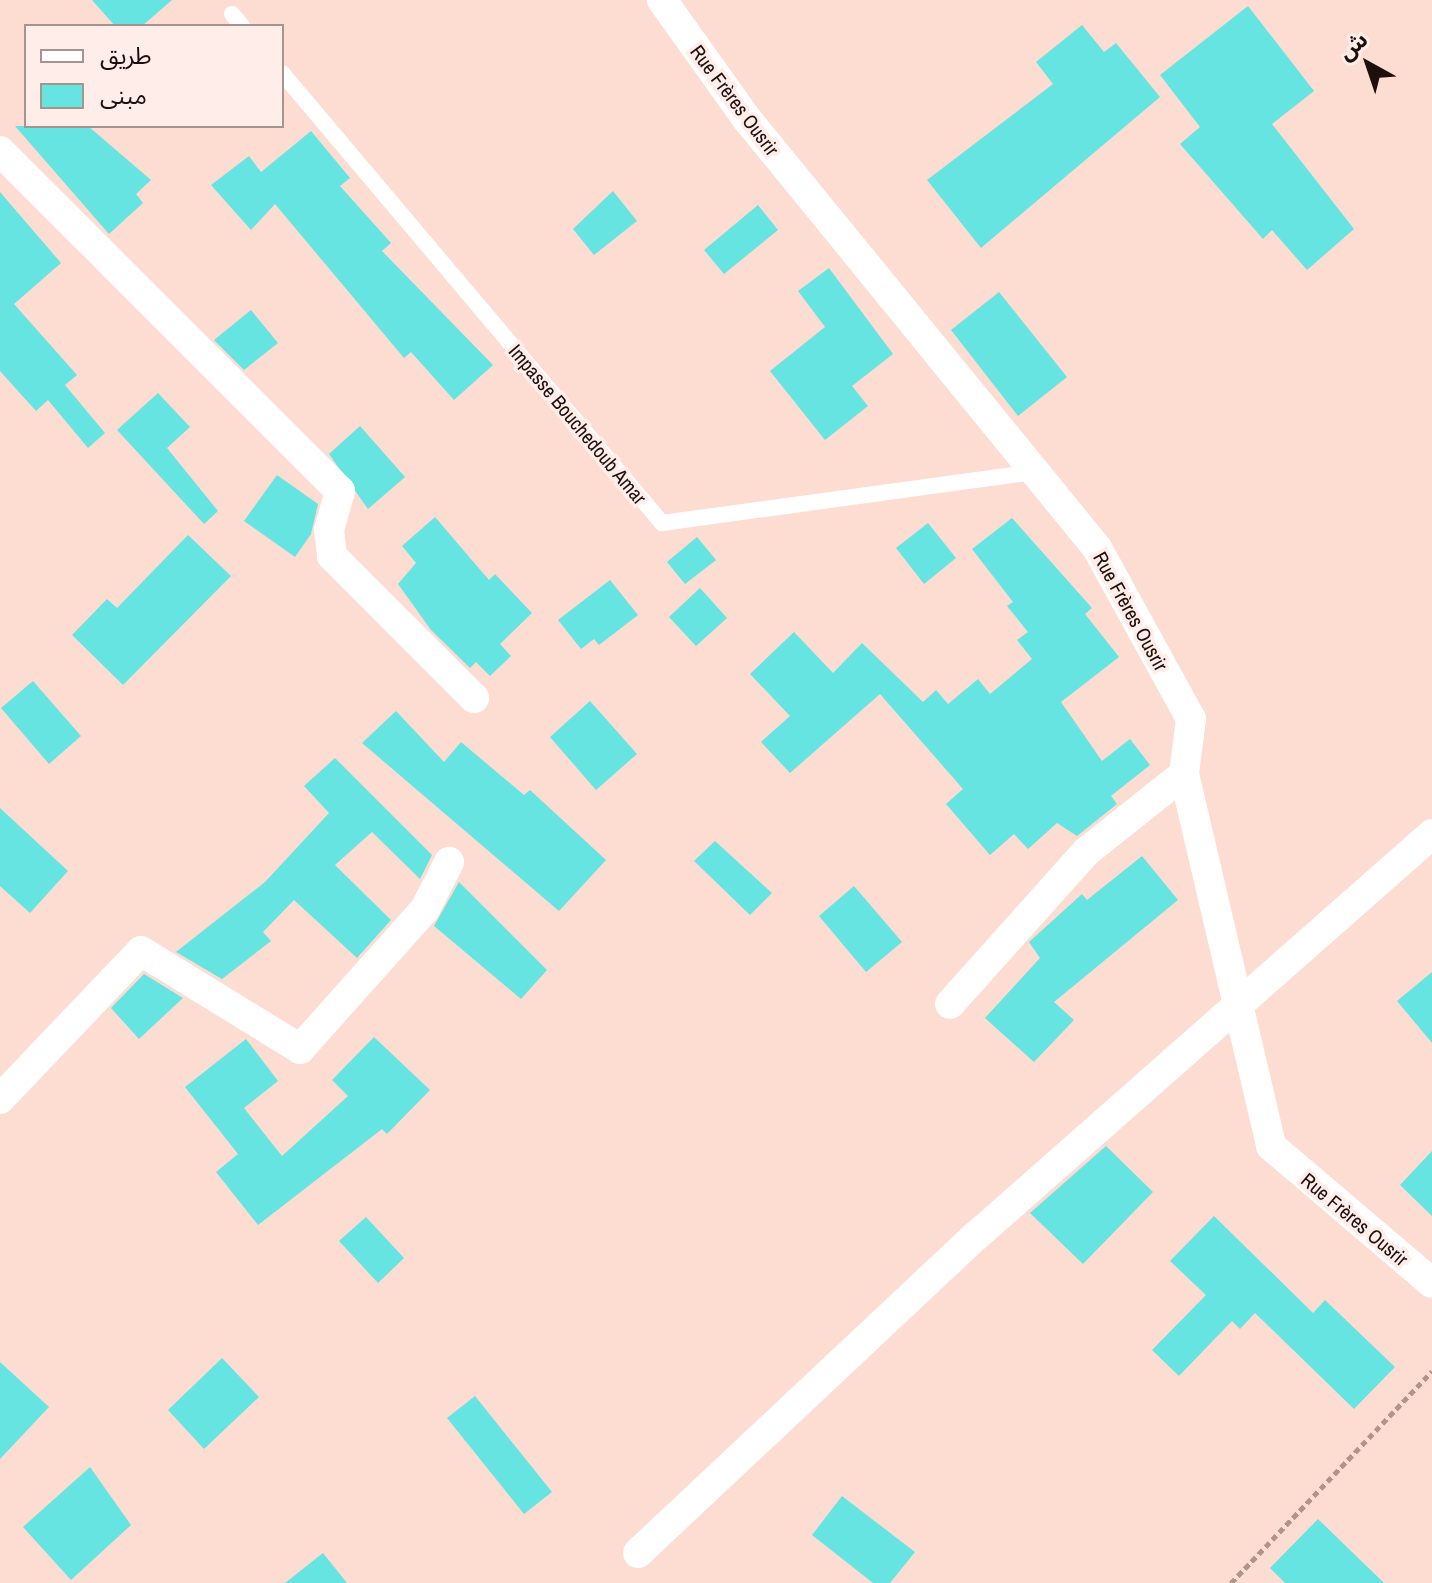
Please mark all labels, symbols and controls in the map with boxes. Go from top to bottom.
legend [24,24,284,128]
north arrow [1328,24,1408,104]
text: ش [1331,24,1374,67]
text: طريق [100,39,152,71]
street label: Rue Frères Ousrir [686,40,784,160]
text: مبنى [100,79,147,111]
street label: Impasse Bouchedoub Amar [504,339,652,509]
street label: Rue Frères Ousrir [1088,547,1174,675]
street label: Rue Frères Ousrir [1297,1167,1413,1271]

